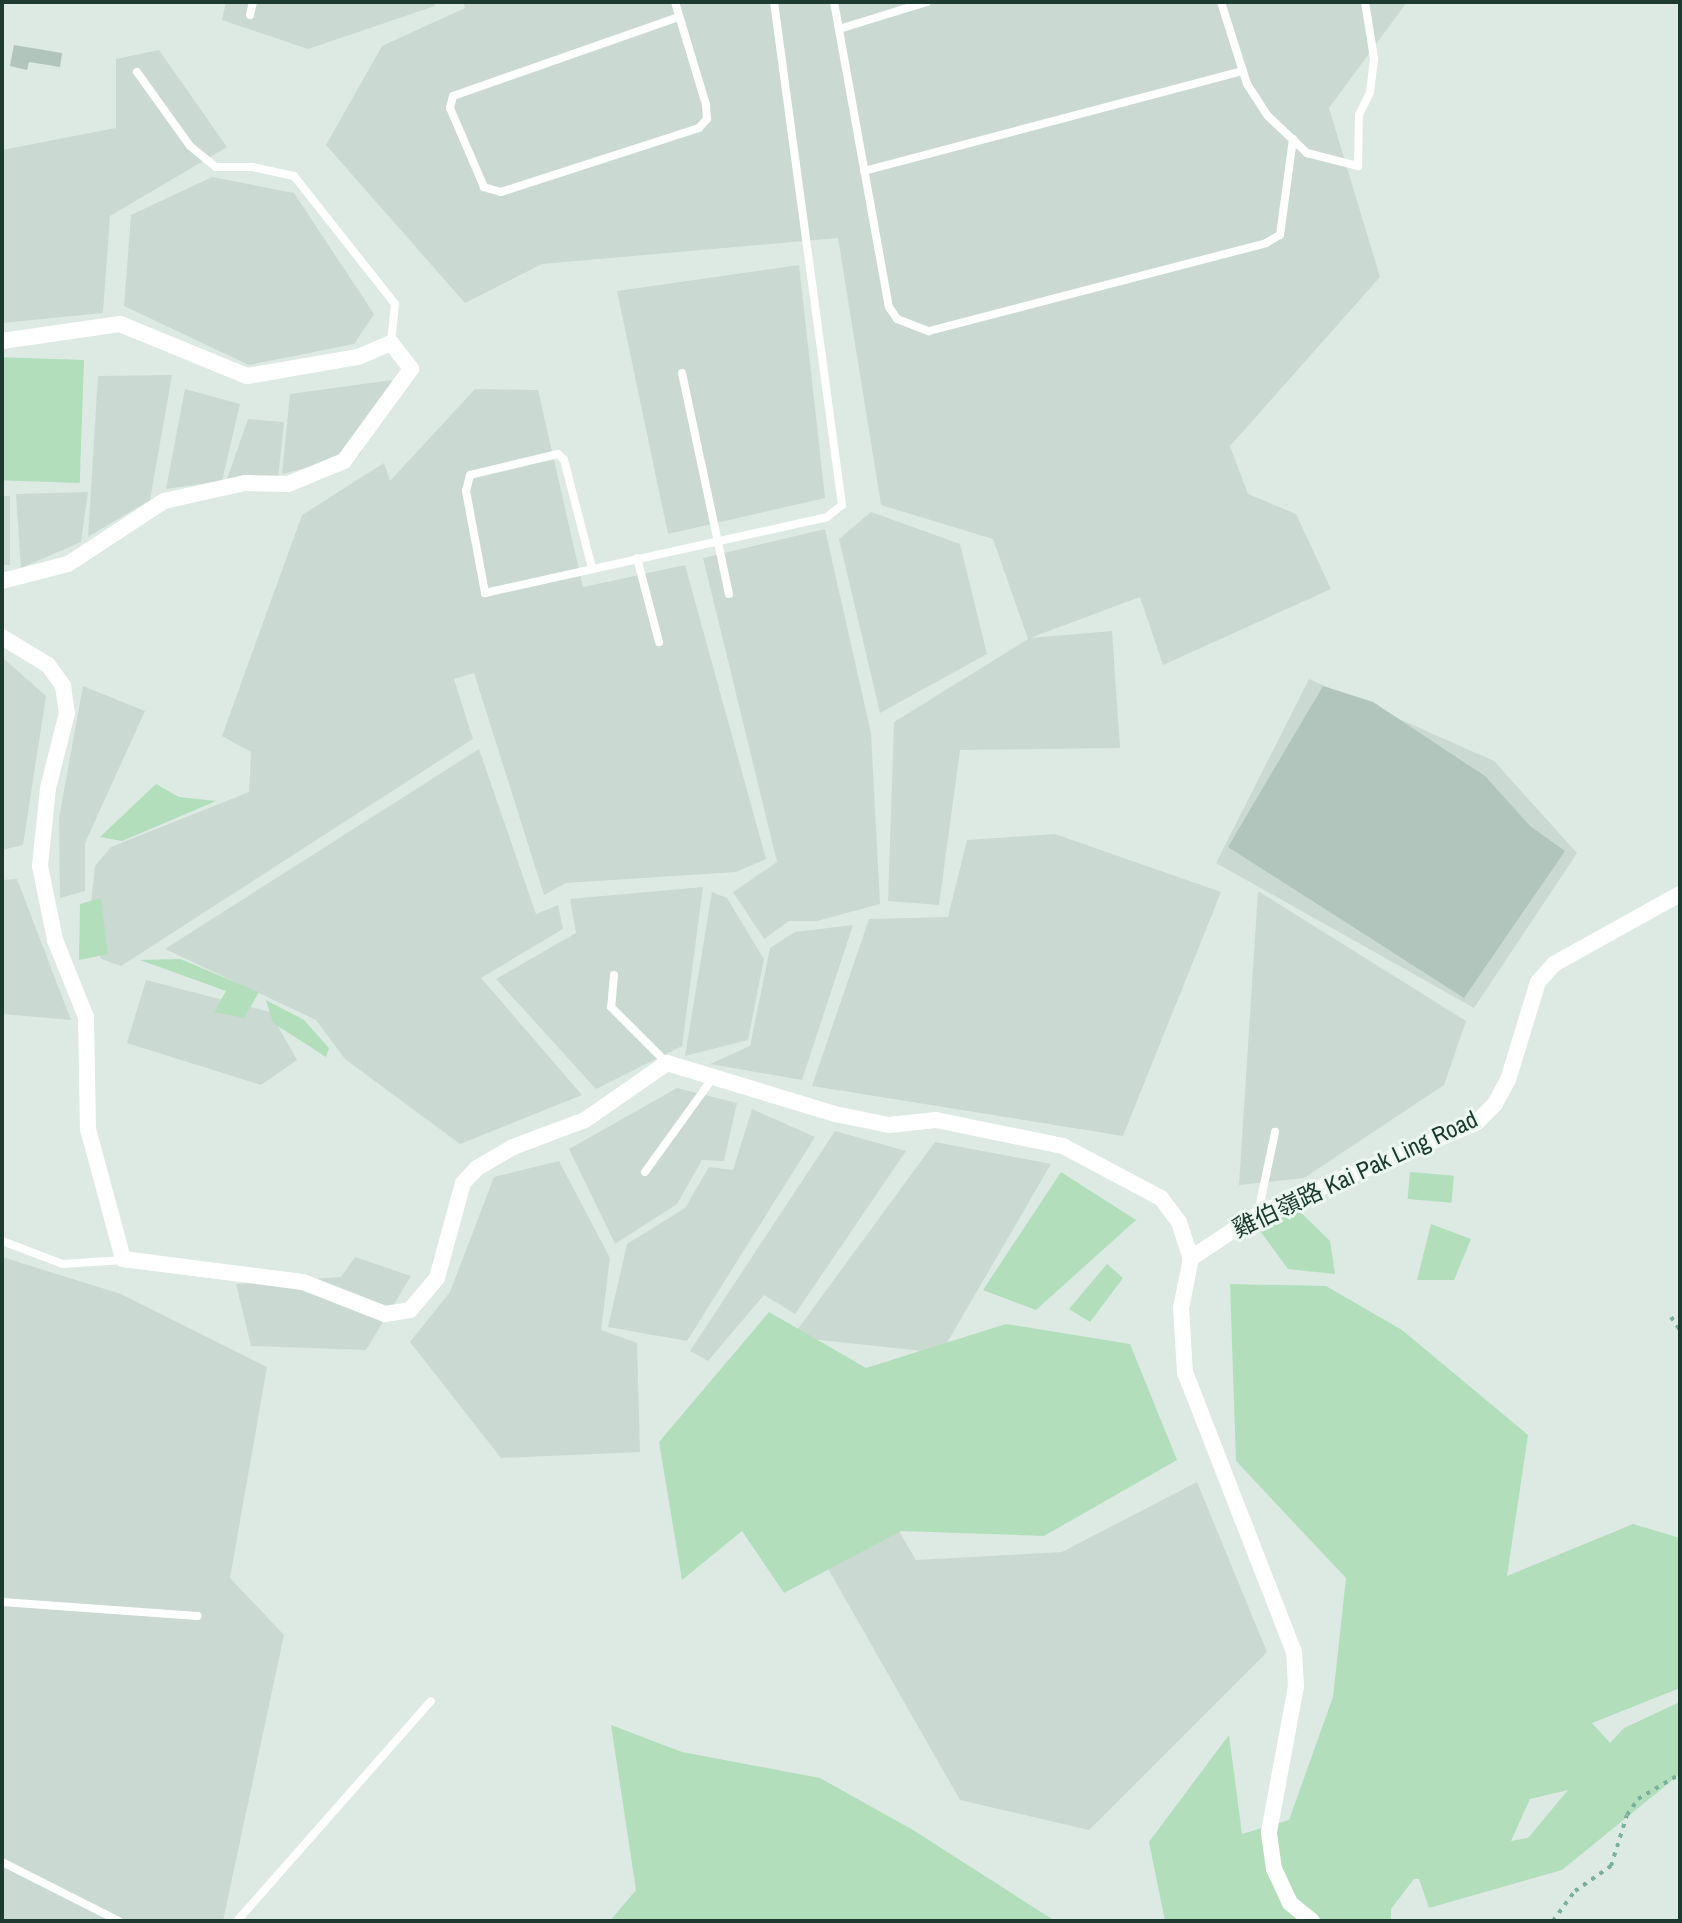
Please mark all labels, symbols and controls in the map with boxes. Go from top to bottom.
street label: 雞伯嶺路 Kai Pak Ling Road [1228,1105,1482,1243]

